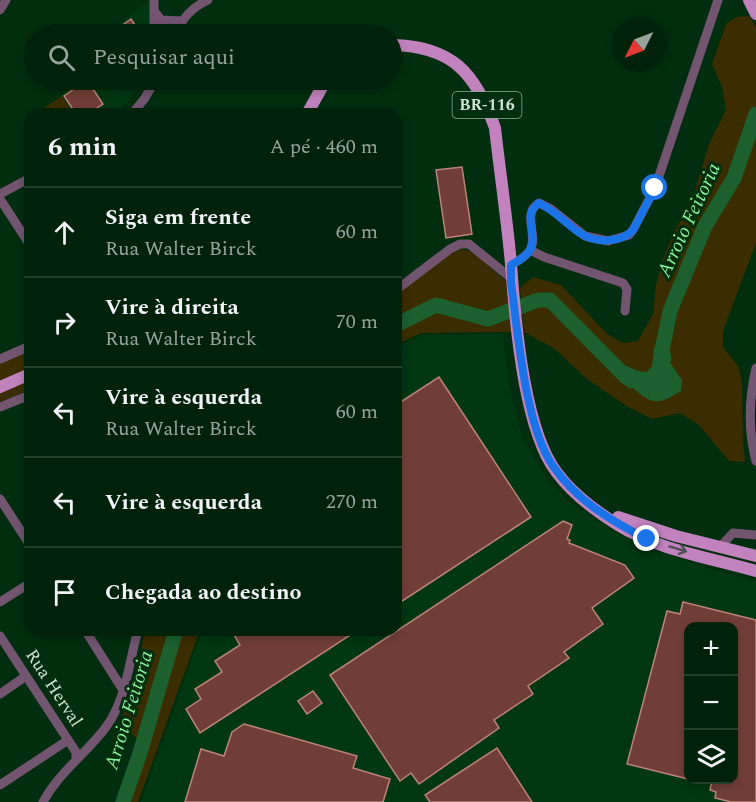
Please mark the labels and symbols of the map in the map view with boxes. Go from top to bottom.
north arrow [612,18,666,72]
road number: BR-116 [452,92,522,118]
water label: Arroio Feitoria [649,158,729,283]
route start [641,174,667,200]
route end [633,525,659,551]
one-way arrow [668,544,687,555]
street label: Rua Herval [19,644,89,732]
water label: Arroio Feitoria [96,647,161,774]

